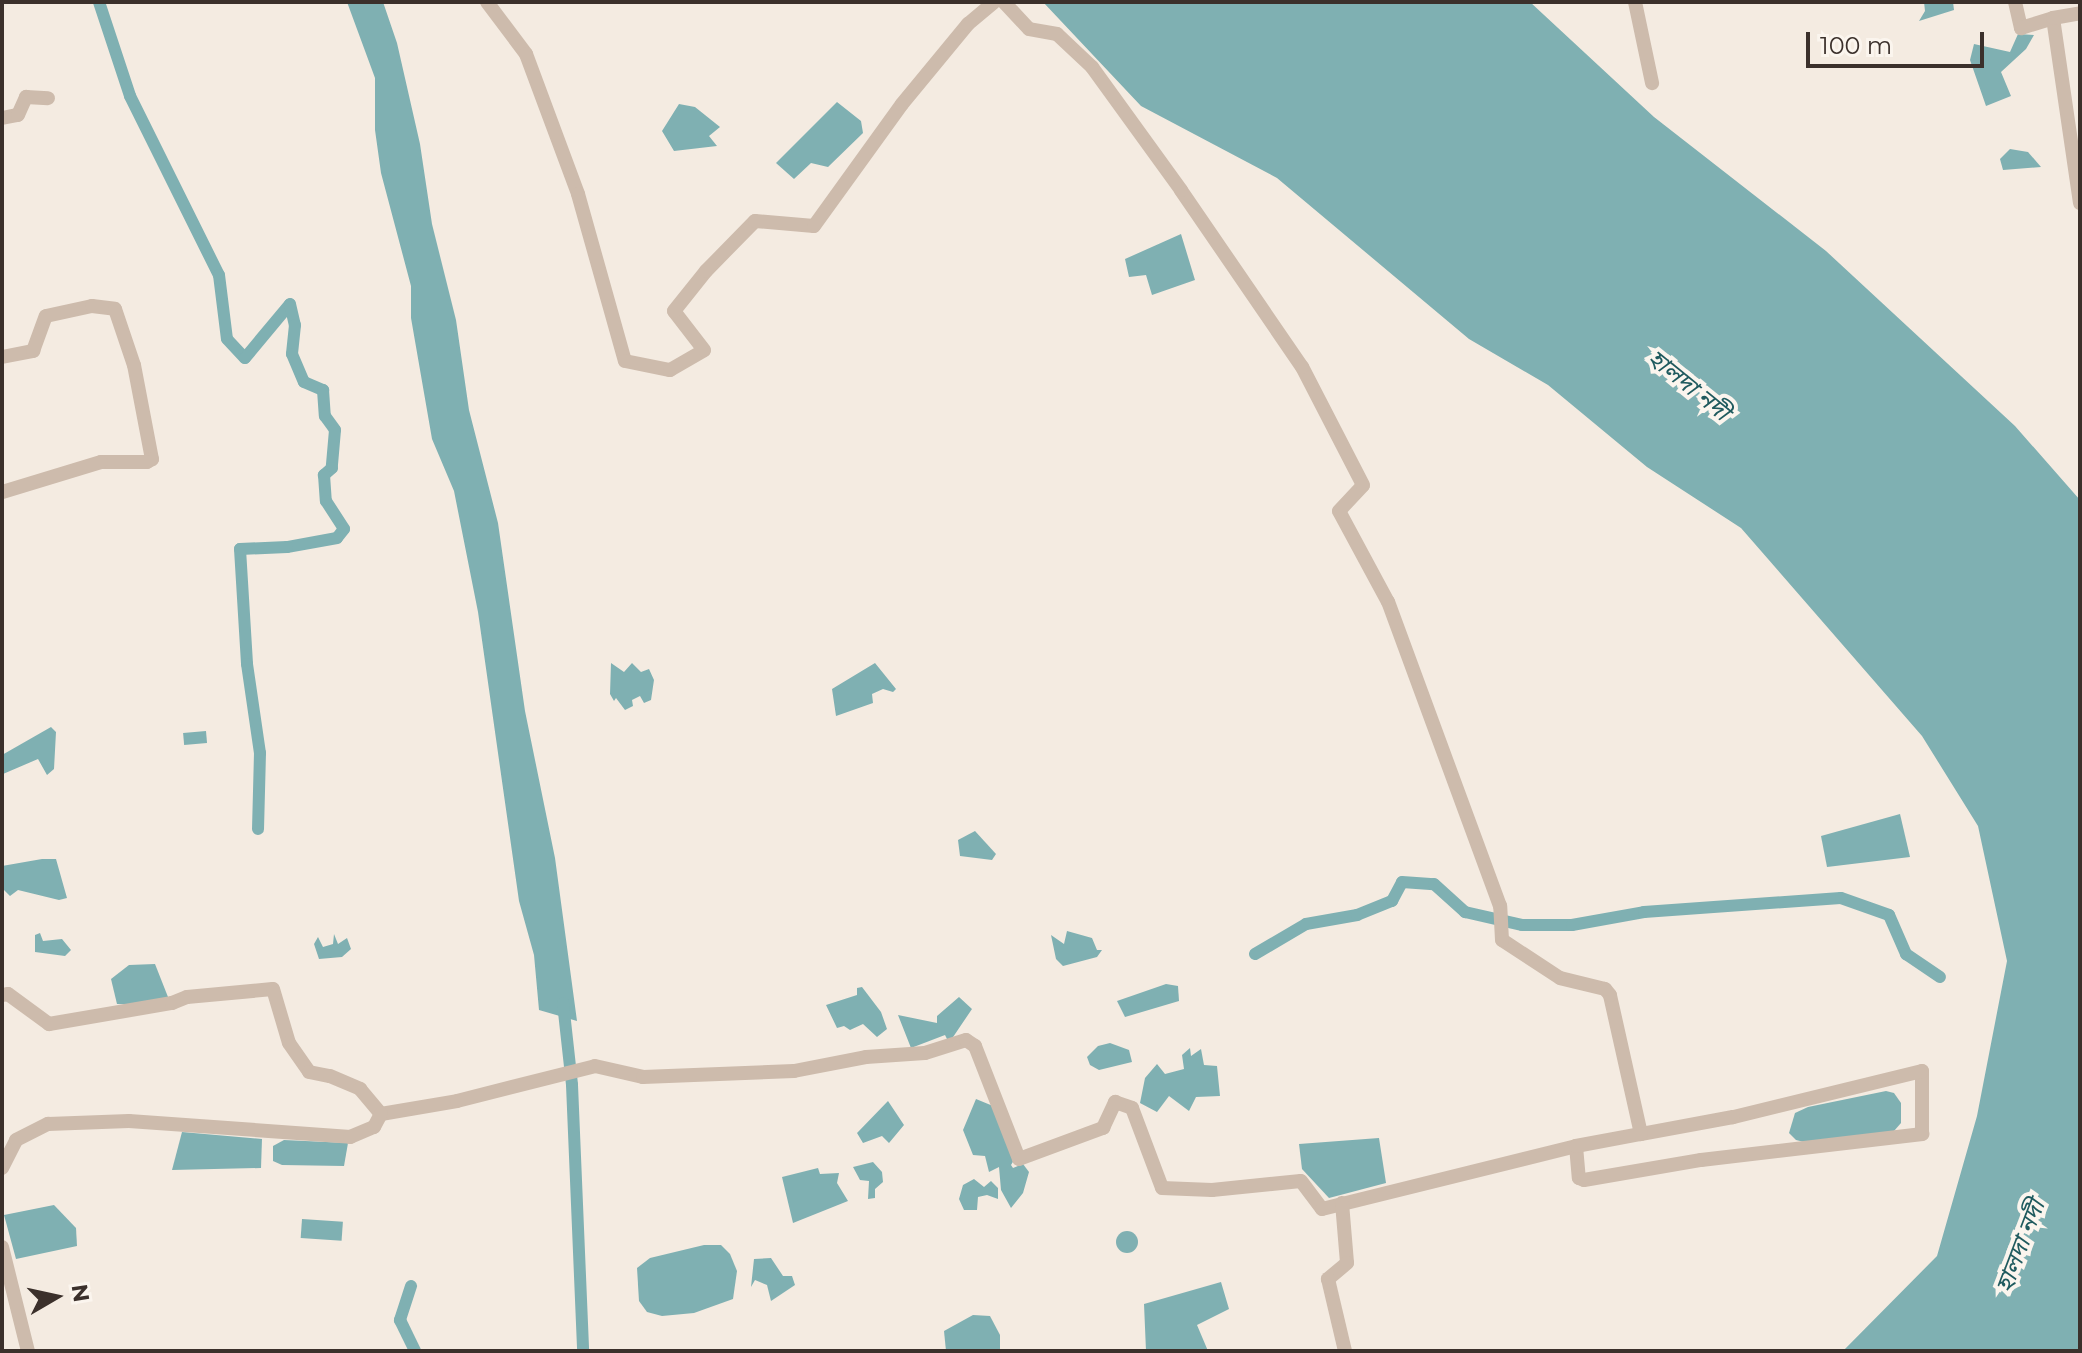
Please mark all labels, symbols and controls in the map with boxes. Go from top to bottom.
scale bar [1810,16,1988,66]
text: 100 m [1820,31,1892,60]
water label: হালদা নদী [1642,343,1736,427]
water label: হালদা নদী [1989,1196,2051,1296]
north arrow [16,1257,96,1337]
text: N [65,1282,95,1304]

